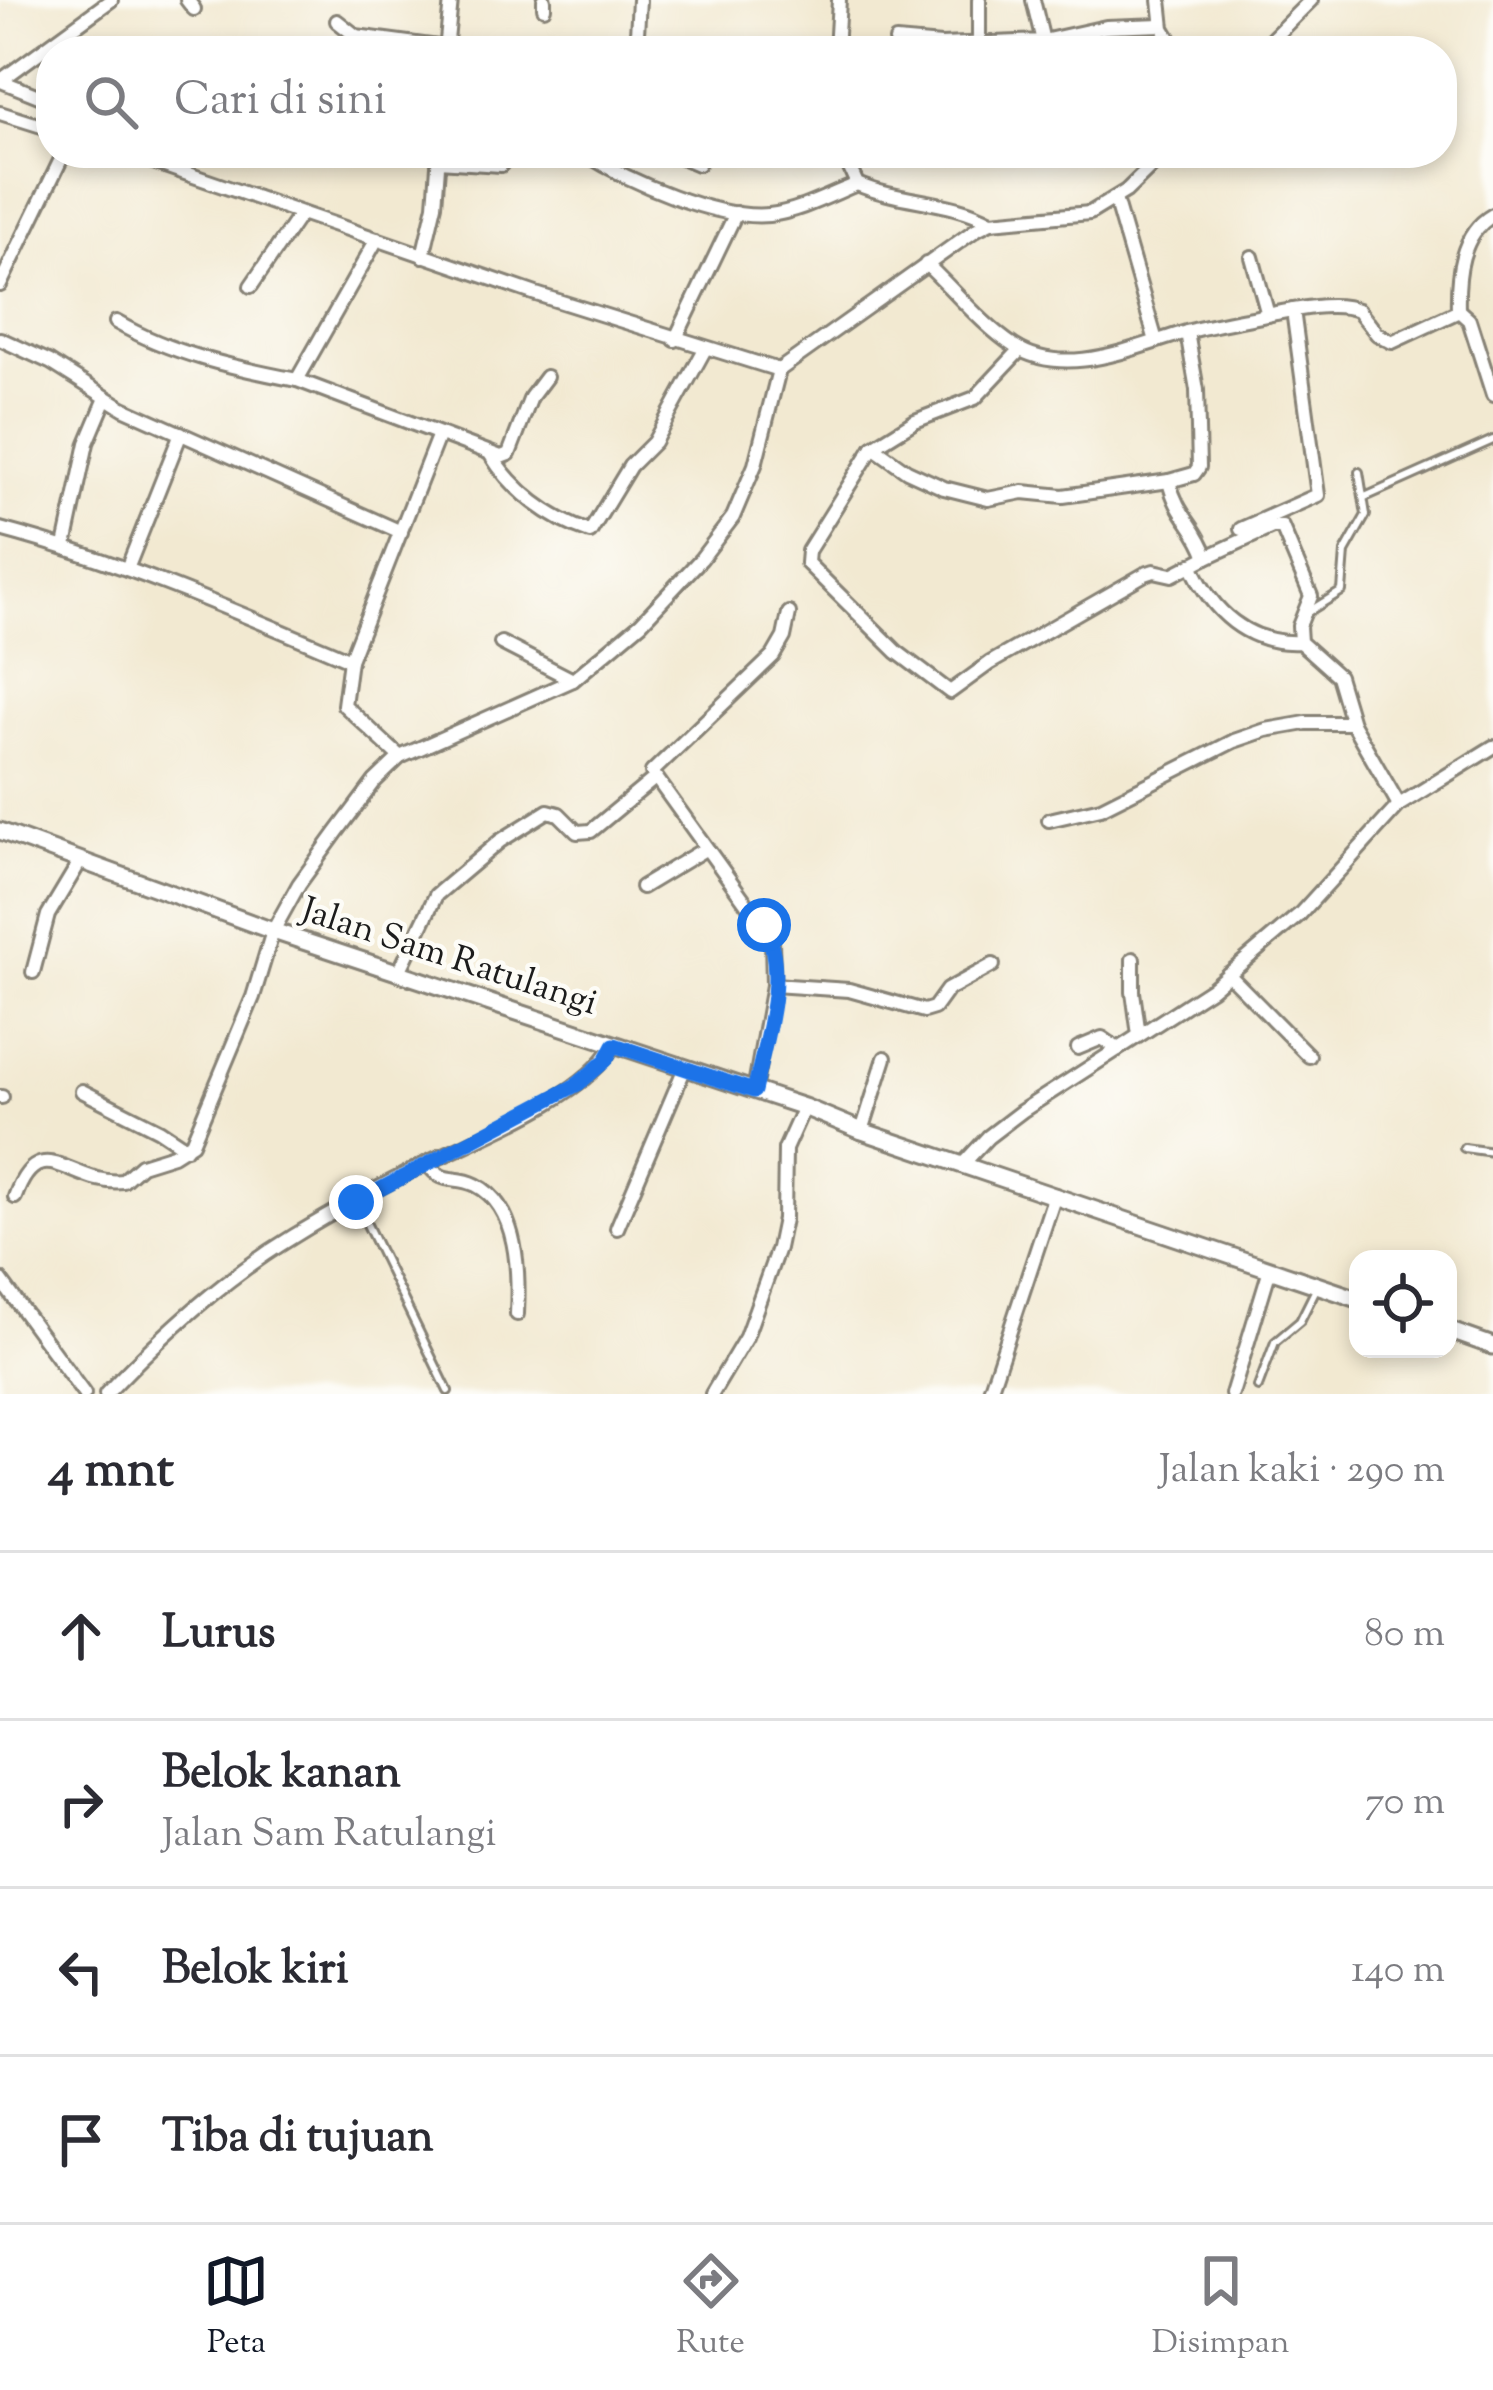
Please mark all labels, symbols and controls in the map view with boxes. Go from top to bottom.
search box [36,36,1457,168]
icon: search [78,69,144,135]
text: Cari di sini [174,70,387,135]
street label: Jalan Sam Ratulangi [292,885,604,1030]
route start [737,898,791,952]
route end [329,1175,383,1229]
map controls [1349,1250,1457,1358]
button: locate [1349,1250,1457,1358]
text: 4 mnt [48,1436,174,1509]
text: Jalan kaki · 290 m [1159,1444,1445,1500]
icon: ahead [48,1603,114,1669]
text: Lurus [162,1603,276,1668]
text: 80 m [1364,1608,1445,1664]
text: Belok kanan [162,1743,401,1808]
icon: right [48,1771,114,1837]
text: 70 m [1365,1776,1445,1832]
text: Jalan Sam Ratulangi [162,1808,496,1864]
icon: left [48,1939,114,2005]
text: Belok kiri [162,1939,348,2004]
text: 140 m [1351,1944,1445,2000]
icon: arrive [48,2107,114,2173]
text: Tiba di tujuan [162,2107,434,2172]
tab: Peta [203,2248,269,2368]
tab: Rute [676,2248,745,2368]
tab: Disimpan [1152,2248,1290,2368]

